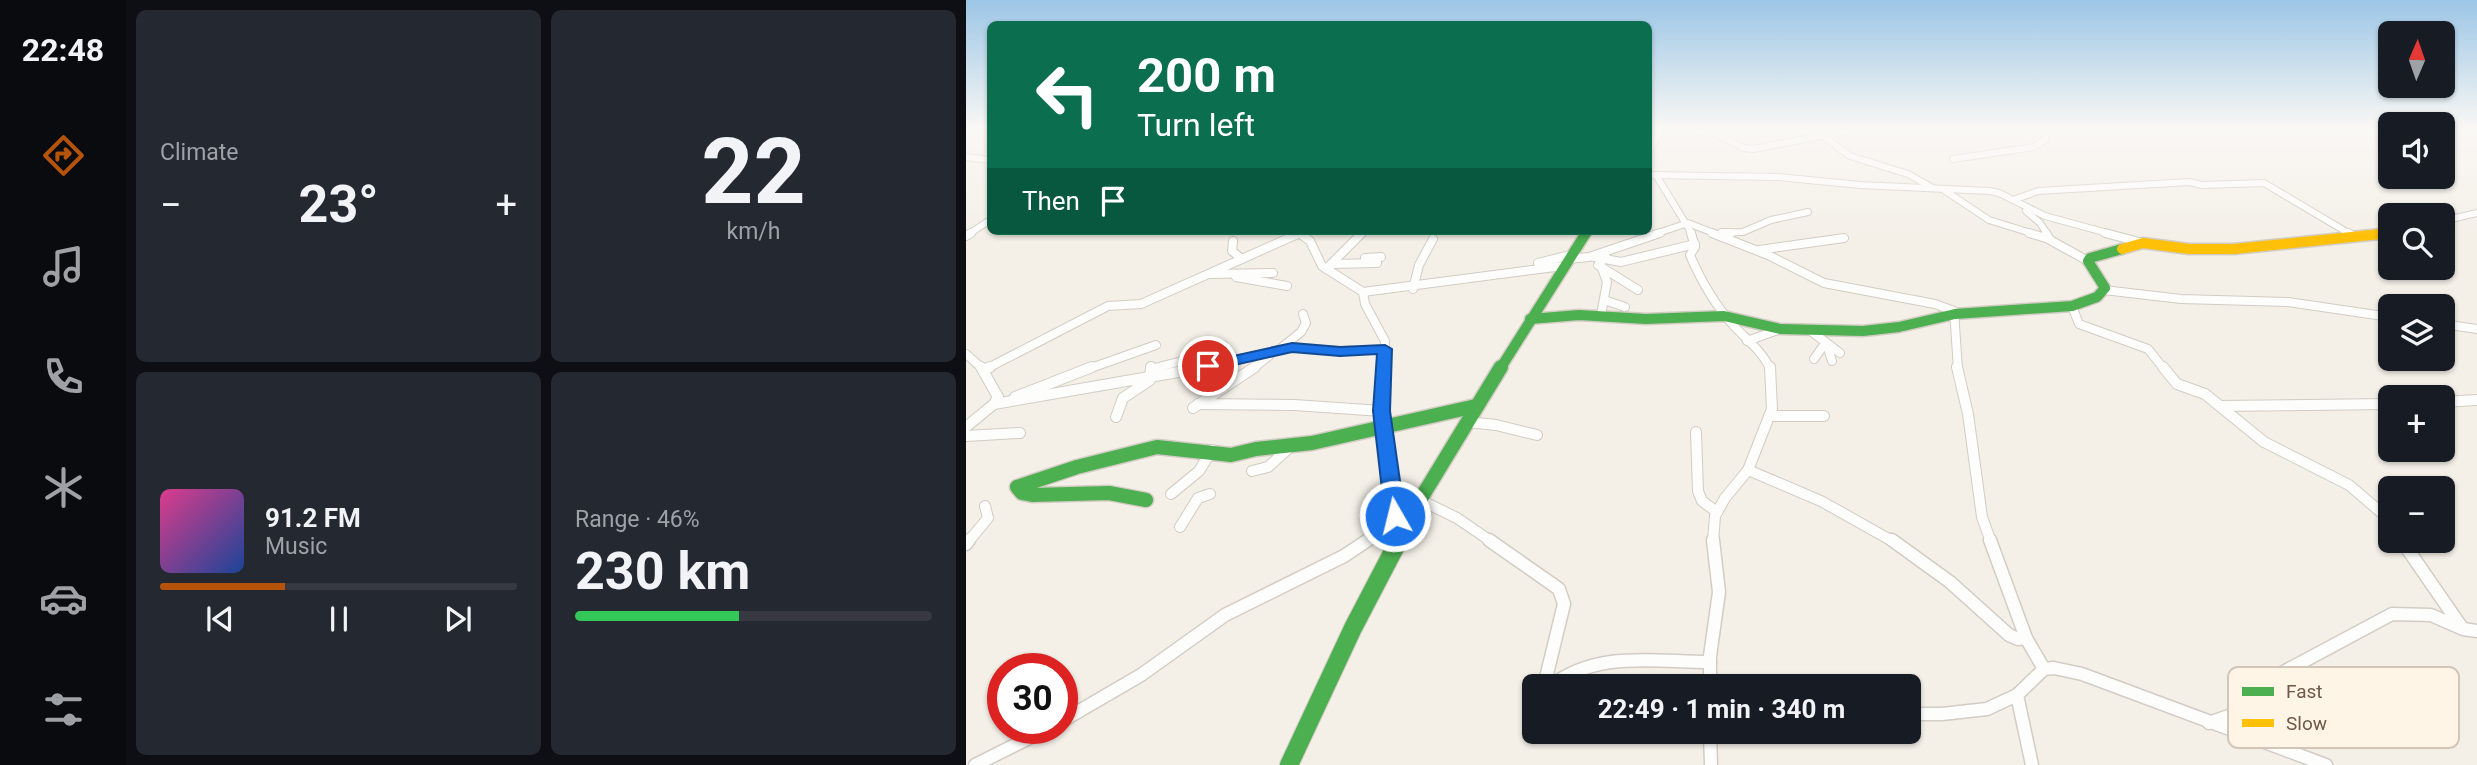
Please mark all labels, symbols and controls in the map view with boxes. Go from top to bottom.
north arrow [2378,21,2455,98]
map controls [2378,21,2455,553]
text: 22:48 [22,31,104,69]
text: 200 m [1137,47,1276,104]
icon: left [1022,49,1113,140]
text: Turn left [1137,106,1255,144]
button: sound [2378,112,2455,189]
text: 22 [701,119,806,225]
icon: directions [39,131,88,180]
text: Climate [160,139,239,166]
text: 23° [299,174,379,235]
icon: arrive [1094,182,1132,220]
text: − [160,183,182,227]
text: + [495,183,517,227]
text: Then [1022,186,1080,216]
button: search [2378,203,2455,280]
text: km/h [727,218,781,245]
icon: music [39,242,88,291]
button: layers [2378,294,2455,371]
pin [1178,336,1238,396]
icon: arrive [1189,347,1227,385]
icon: phone [39,352,88,401]
button: + [2378,385,2455,462]
icon: climate [39,463,88,512]
button: − [2378,476,2455,553]
position arrow [1358,479,1432,553]
text: 91.2 FM [265,503,361,533]
text: Range · 46% [575,506,700,533]
text: Music [265,533,327,560]
text: 230 km [575,541,750,602]
icon: car [39,574,88,623]
icon: previous [201,600,239,638]
icon: pause [320,600,358,638]
icon: next [439,600,477,638]
speed limit sign: 30 [987,653,1078,744]
legend [2228,667,2459,748]
text: Fast [2286,680,2323,703]
icon: filters [39,685,88,734]
text: 22:49 · 1 min · 340 m [1598,694,1845,724]
text: Slow [2286,712,2327,735]

